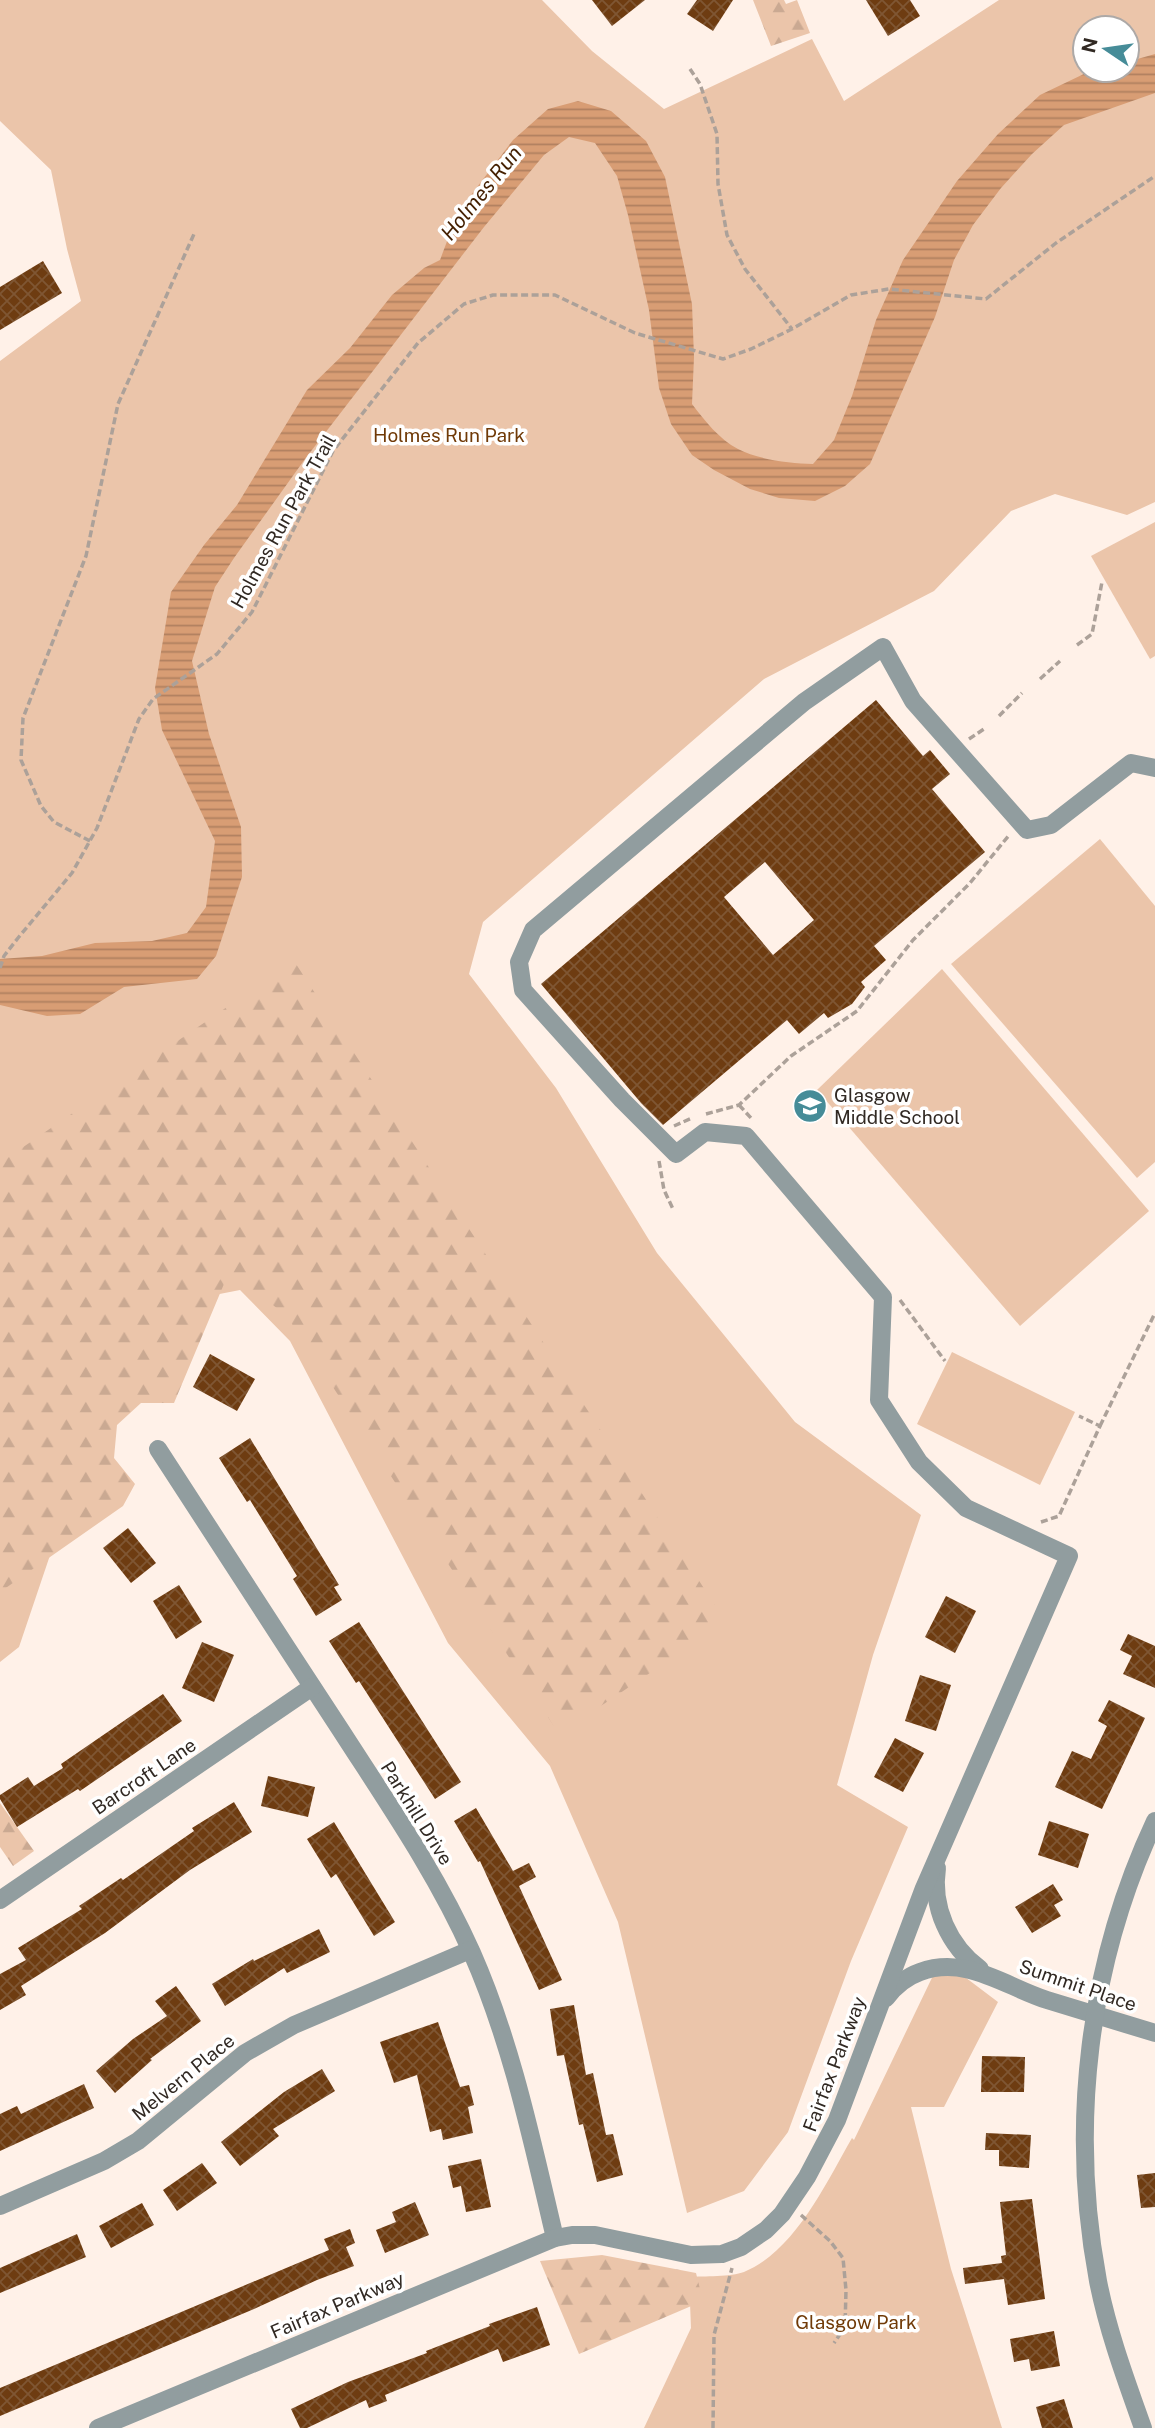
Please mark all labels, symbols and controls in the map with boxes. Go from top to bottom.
north arrow [1071,14,1141,84]
text: N [1077,35,1102,55]
water label: Holmes Run [435,141,527,245]
park label: Holmes Run Park [373,424,525,446]
street label: Holmes Run Park Trail [226,430,340,612]
place label: Glasgow Middle School [834,1084,960,1128]
school or university icon: Glasgow Middle School [791,1087,829,1125]
street label: Barcroft Lane [88,1733,200,1819]
street label: Parkhill Drive [377,1757,457,1869]
street label: Summit Place [1016,1955,1140,2015]
street label: Fairfax Parkway [798,1993,870,2135]
street label: Melvern Place [127,2029,239,2125]
street label: Fairfax Parkway [267,2267,407,2343]
park label: Glasgow Park [795,2311,917,2333]

